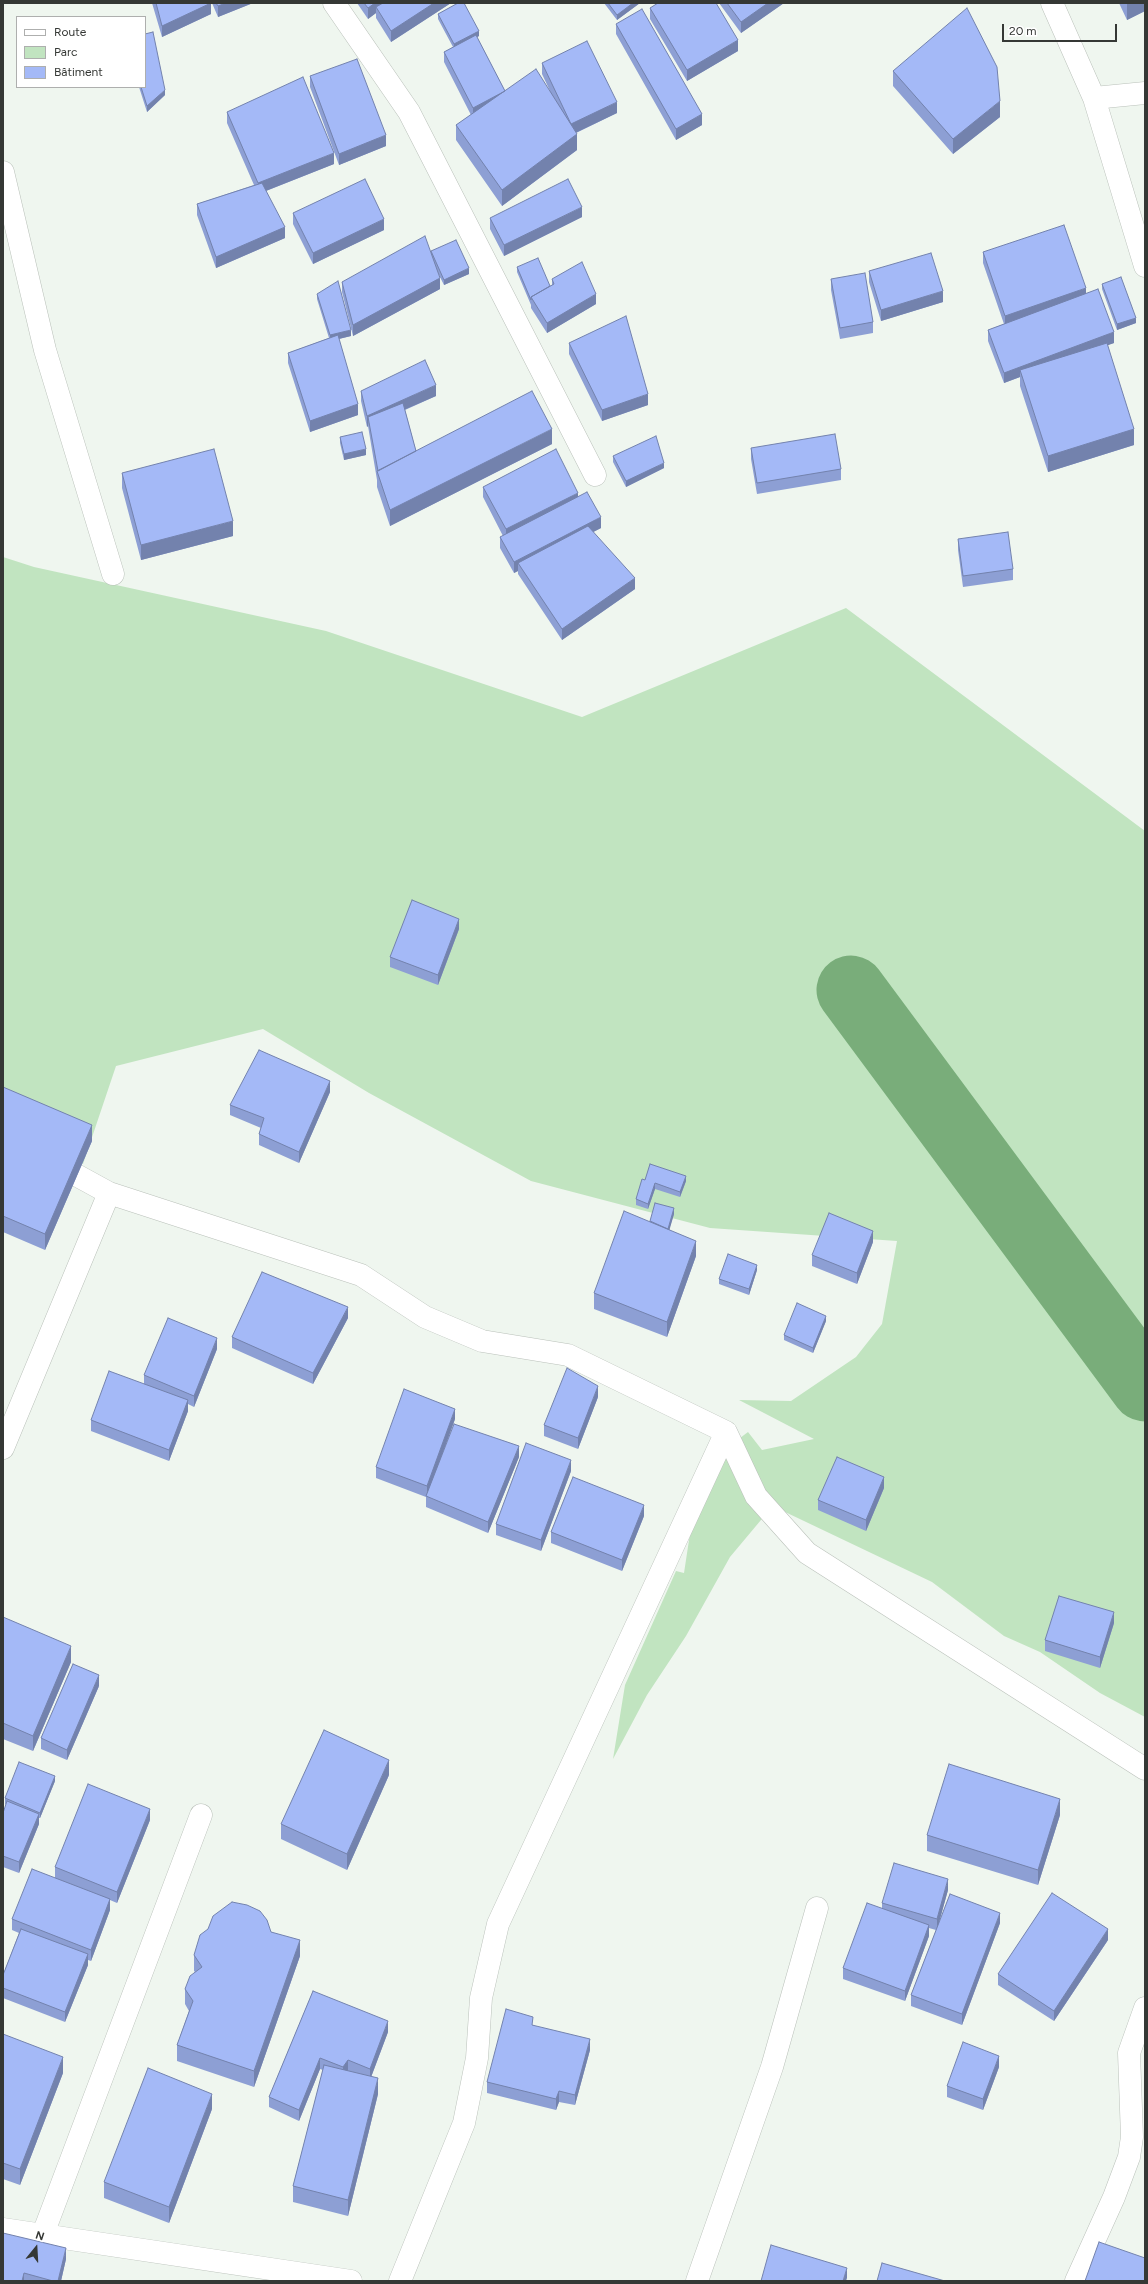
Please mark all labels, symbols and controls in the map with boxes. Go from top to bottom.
legend [16,16,146,88]
scale bar [1004,16,1119,42]
text: 20 m [1009,24,1037,38]
text: Route [54,25,86,39]
text: Parc [54,45,78,59]
text: Bâtiment [54,65,103,79]
north arrow [16,2228,56,2268]
text: N [34,2229,46,2244]

